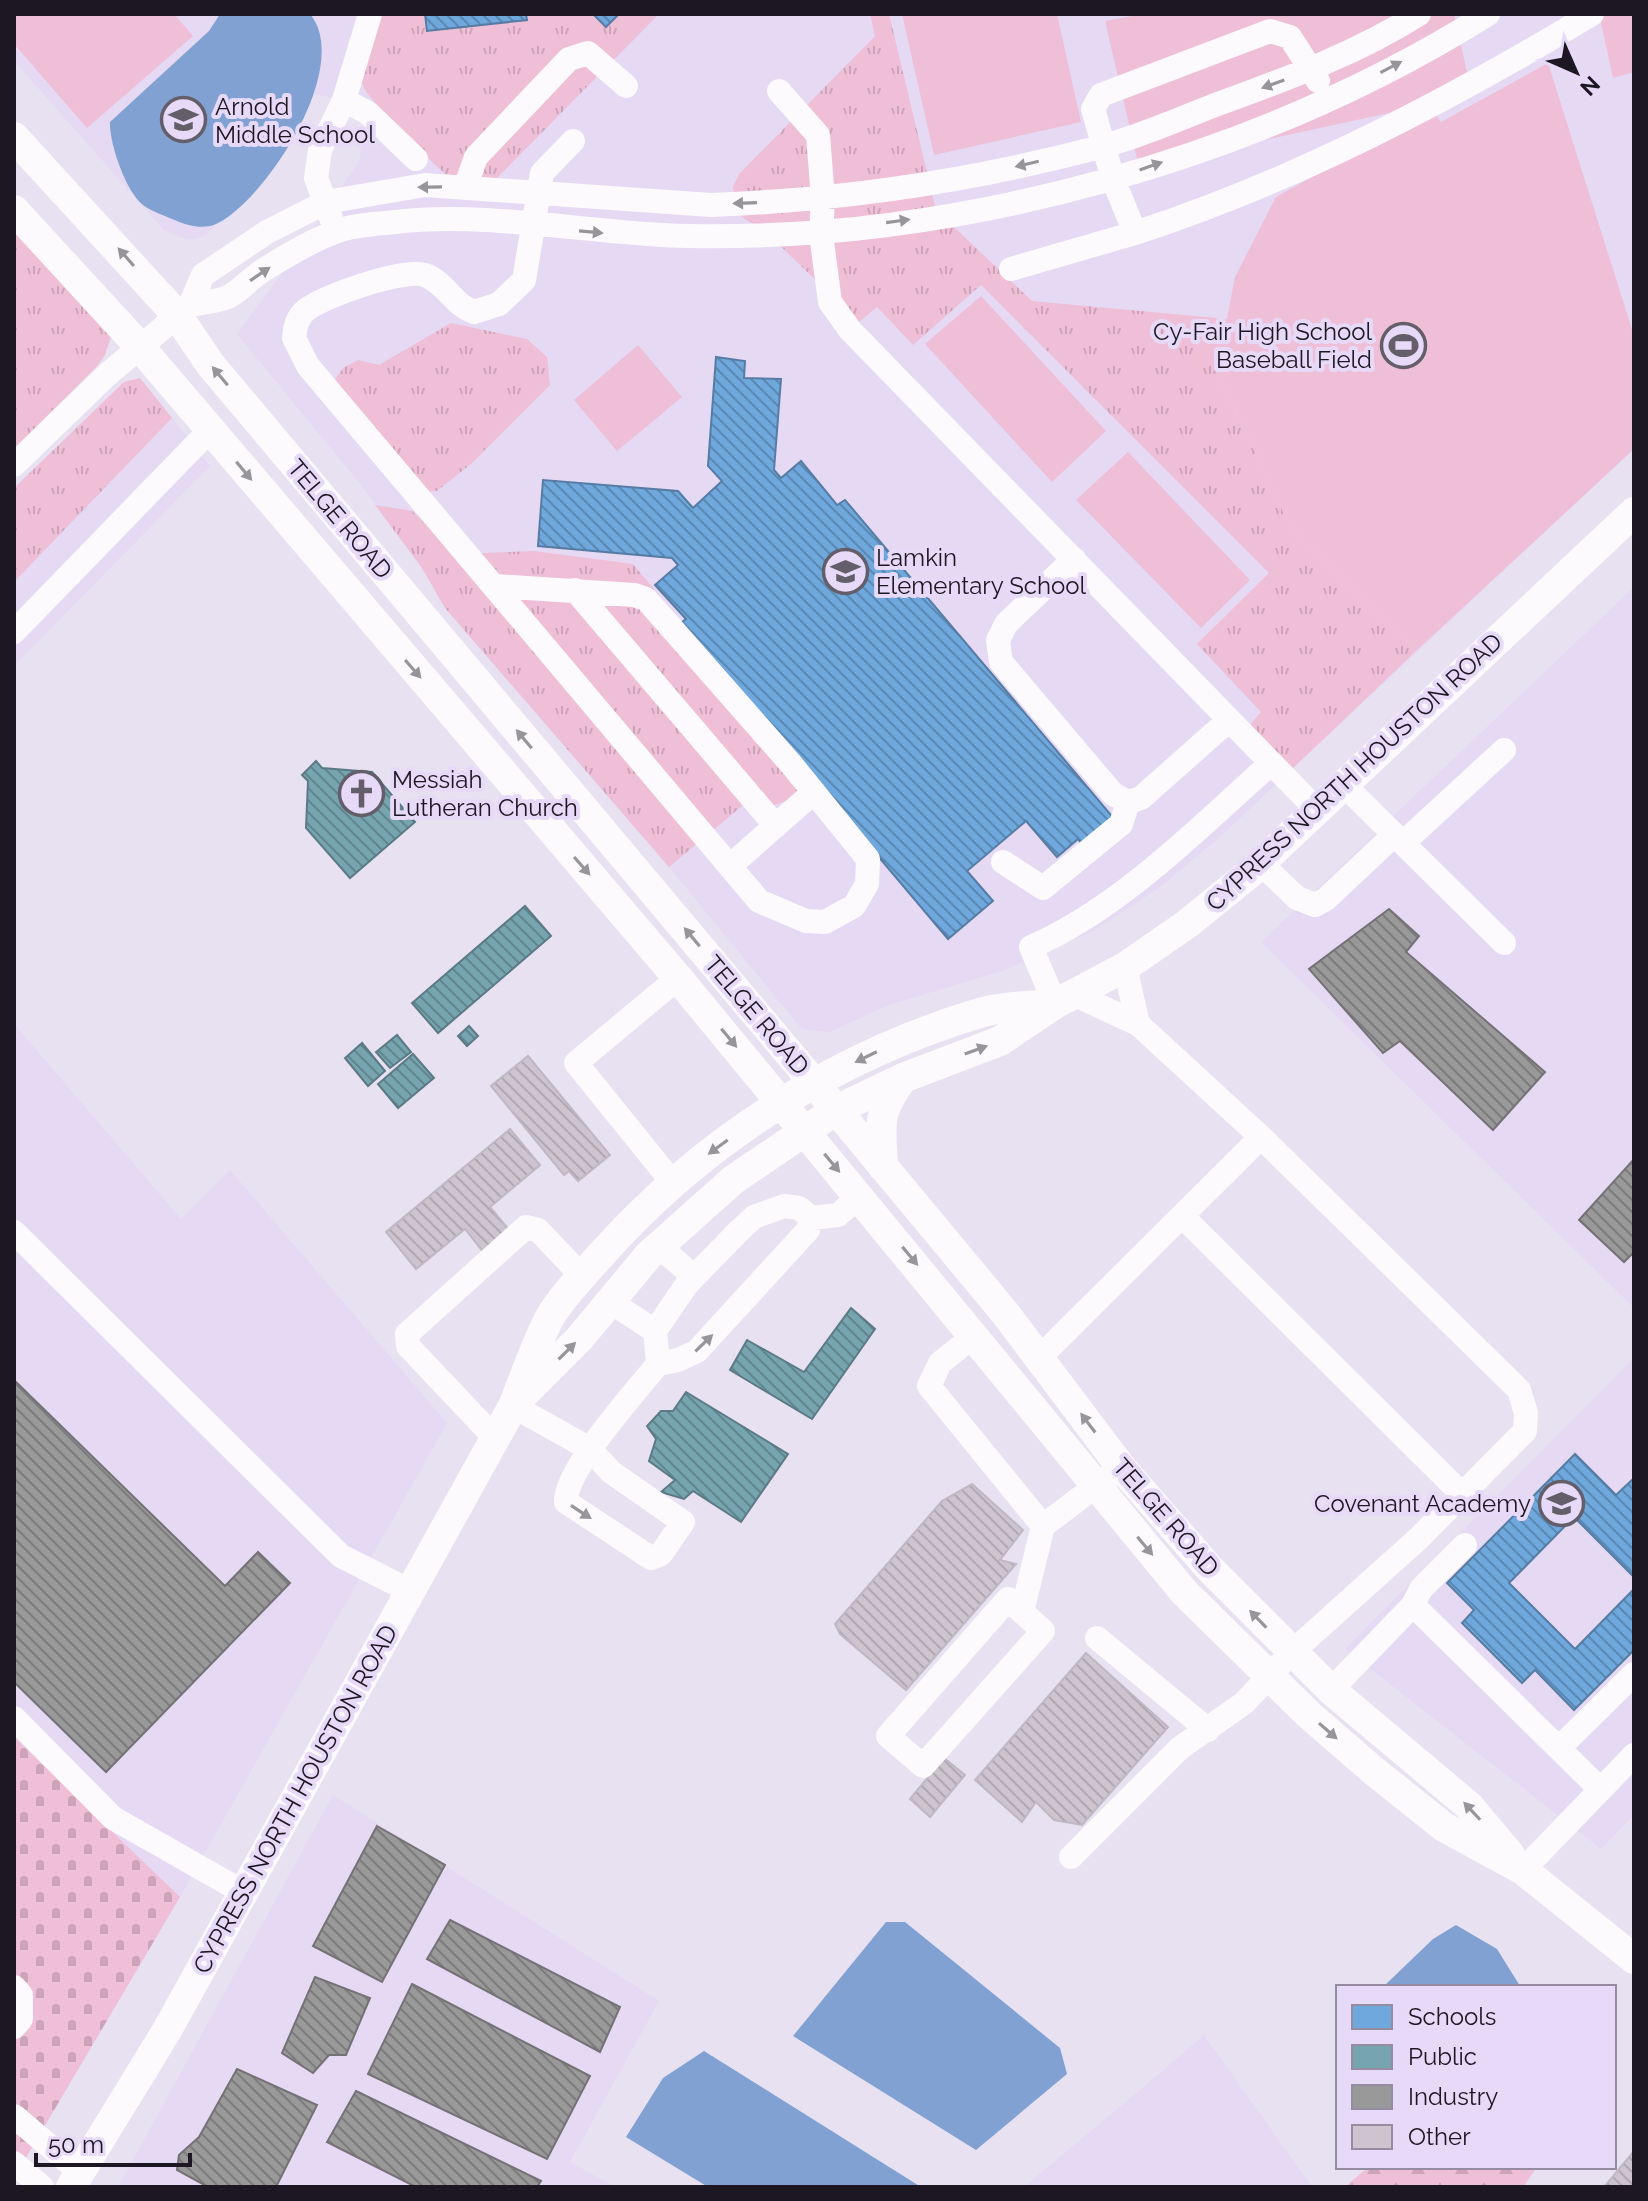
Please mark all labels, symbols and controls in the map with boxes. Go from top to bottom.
north arrow [1536,32,1616,112]
one-way arrow [1380,60,1402,74]
text: N [1575,71,1605,101]
one-way arrow [1261,78,1285,90]
place label: Arnold Middle School [215,92,375,149]
school or university icon: Arnold Middle School [160,96,208,144]
one-way arrow [1015,158,1040,171]
one-way arrow [1139,159,1163,171]
one-way arrow [417,181,442,193]
one-way arrow [732,197,757,210]
one-way arrow [885,214,910,227]
one-way arrow [579,226,604,239]
one-way arrow [117,247,135,266]
one-way arrow [249,267,270,282]
place label: Cy-Fair High School Baseball Field [1153,317,1372,374]
sports icon: Cy-Fair High School Baseball Field [1379,321,1427,369]
one-way arrow [212,366,229,386]
street label: TELGE ROAD [282,453,398,585]
one-way arrow [235,461,252,481]
place label: Lamkin Elementary School [876,543,1087,600]
school or university icon: Lamkin Elementary School [821,547,869,595]
street label: CYPRESS NORTH HOUSTON ROAD [1200,627,1508,917]
one-way arrow [403,660,421,679]
one-way arrow [516,729,533,749]
place label: Messiah Lutheran Church [392,765,578,822]
church icon: Messiah Lutheran Church [337,769,385,817]
one-way arrow [573,856,590,876]
one-way arrow [684,928,701,948]
street label: TELGE ROAD [699,949,815,1081]
one-way arrow [720,1028,737,1048]
one-way arrow [964,1043,988,1056]
one-way arrow [854,1050,878,1064]
one-way arrow [708,1138,728,1154]
one-way arrow [823,1153,840,1173]
one-way arrow [901,1246,918,1266]
one-way arrow [694,1334,713,1353]
one-way arrow [557,1342,576,1361]
one-way arrow [1080,1413,1096,1433]
street label: TELGE ROAD [1107,1452,1225,1582]
school or university icon: Covenant Academy [1538,1479,1586,1527]
place label: Covenant Academy [1314,1489,1531,1518]
one-way arrow [570,1505,592,1519]
one-way arrow [1136,1536,1153,1556]
one-way arrow [1249,1610,1268,1629]
street label: CYPRESS NORTH HOUSTON ROAD [187,1620,403,1978]
one-way arrow [1317,1722,1337,1739]
one-way arrow [1464,1802,1482,1821]
legend [1336,1985,1616,2169]
text: Schools [1408,2002,1496,2031]
text: Public [1408,2042,1477,2071]
text: Industry [1408,2082,1498,2111]
scale bar [36,2117,190,2167]
text: Other [1408,2122,1471,2151]
text: 50 m [48,2130,104,2159]

